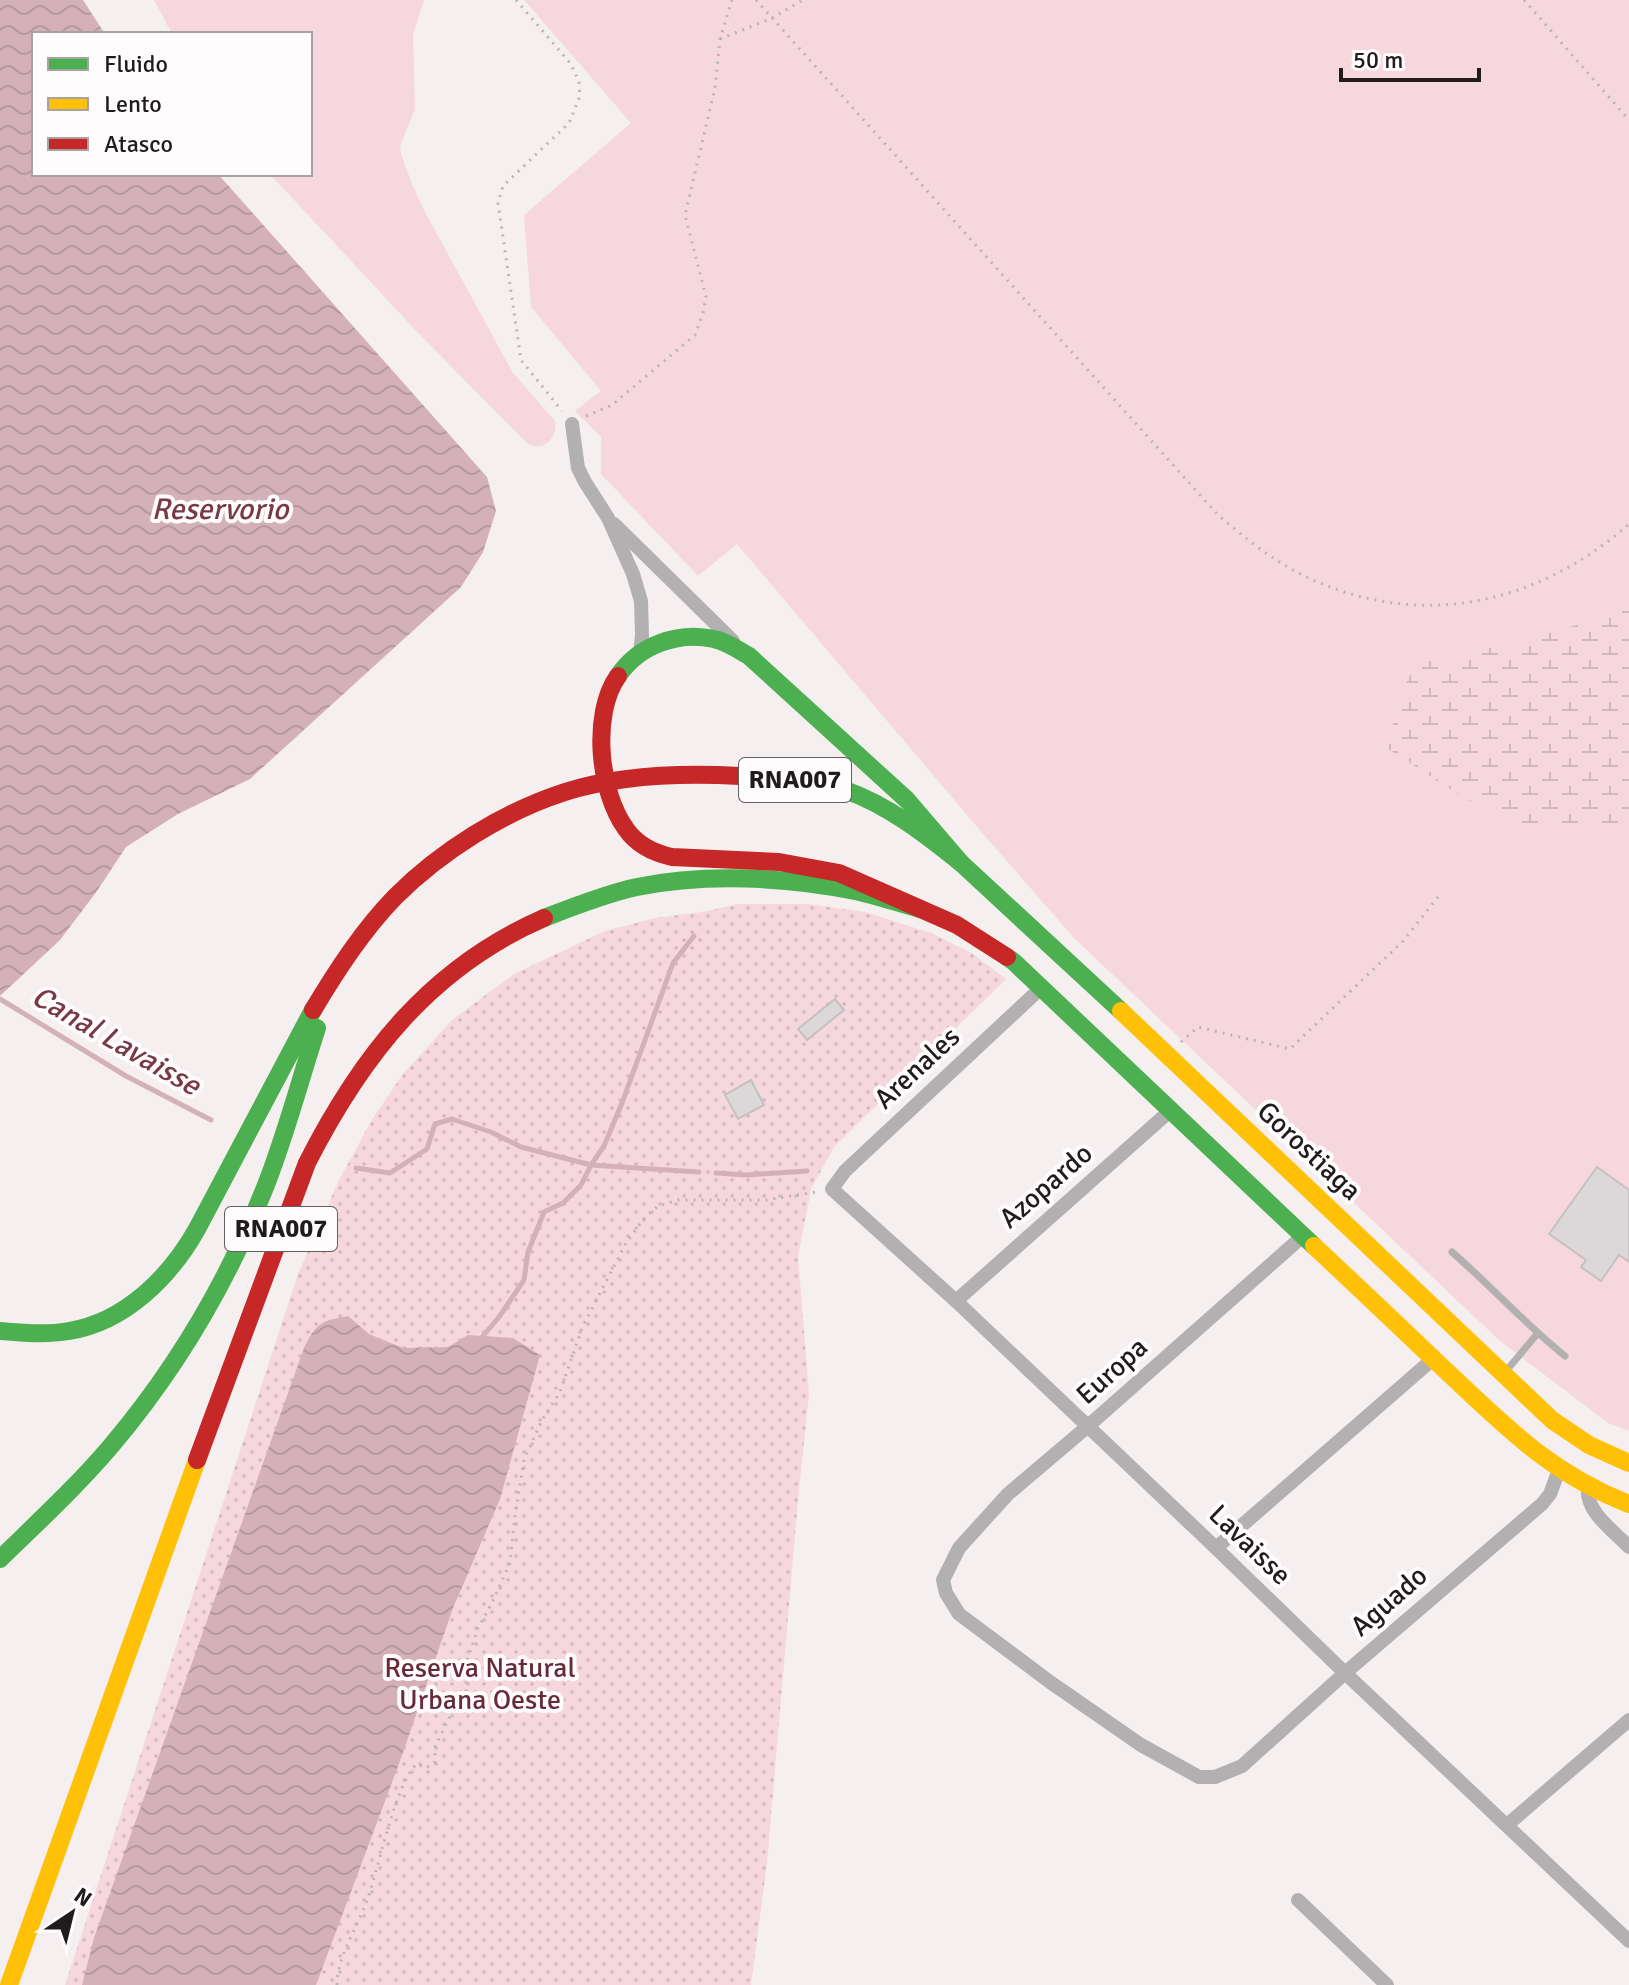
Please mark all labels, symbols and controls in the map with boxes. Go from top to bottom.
legend [32,32,312,176]
scale bar [1341,32,1479,82]
text: 50 m [1353,45,1403,75]
text: Fluido [104,49,168,79]
text: Lento [104,89,162,119]
text: Atasco [104,129,173,159]
water label: Reservorio [152,491,290,528]
road number: RNA007 [739,758,851,802]
water label: Canal Lavaisse [25,978,209,1105]
street label: Arenales [867,1020,967,1116]
street label: Gorostiaga [1250,1094,1368,1208]
street label: Azopardo [992,1136,1100,1236]
road number: RNA007 [225,1207,337,1251]
street label: Europa [1069,1330,1155,1412]
street label: Lavaisse [1202,1498,1298,1592]
street label: Aguado [1344,1558,1434,1644]
park label: Reserva Natural Urbana Oeste [384,1651,576,1717]
north arrow [32,1873,112,1953]
text: N [69,1882,97,1912]

